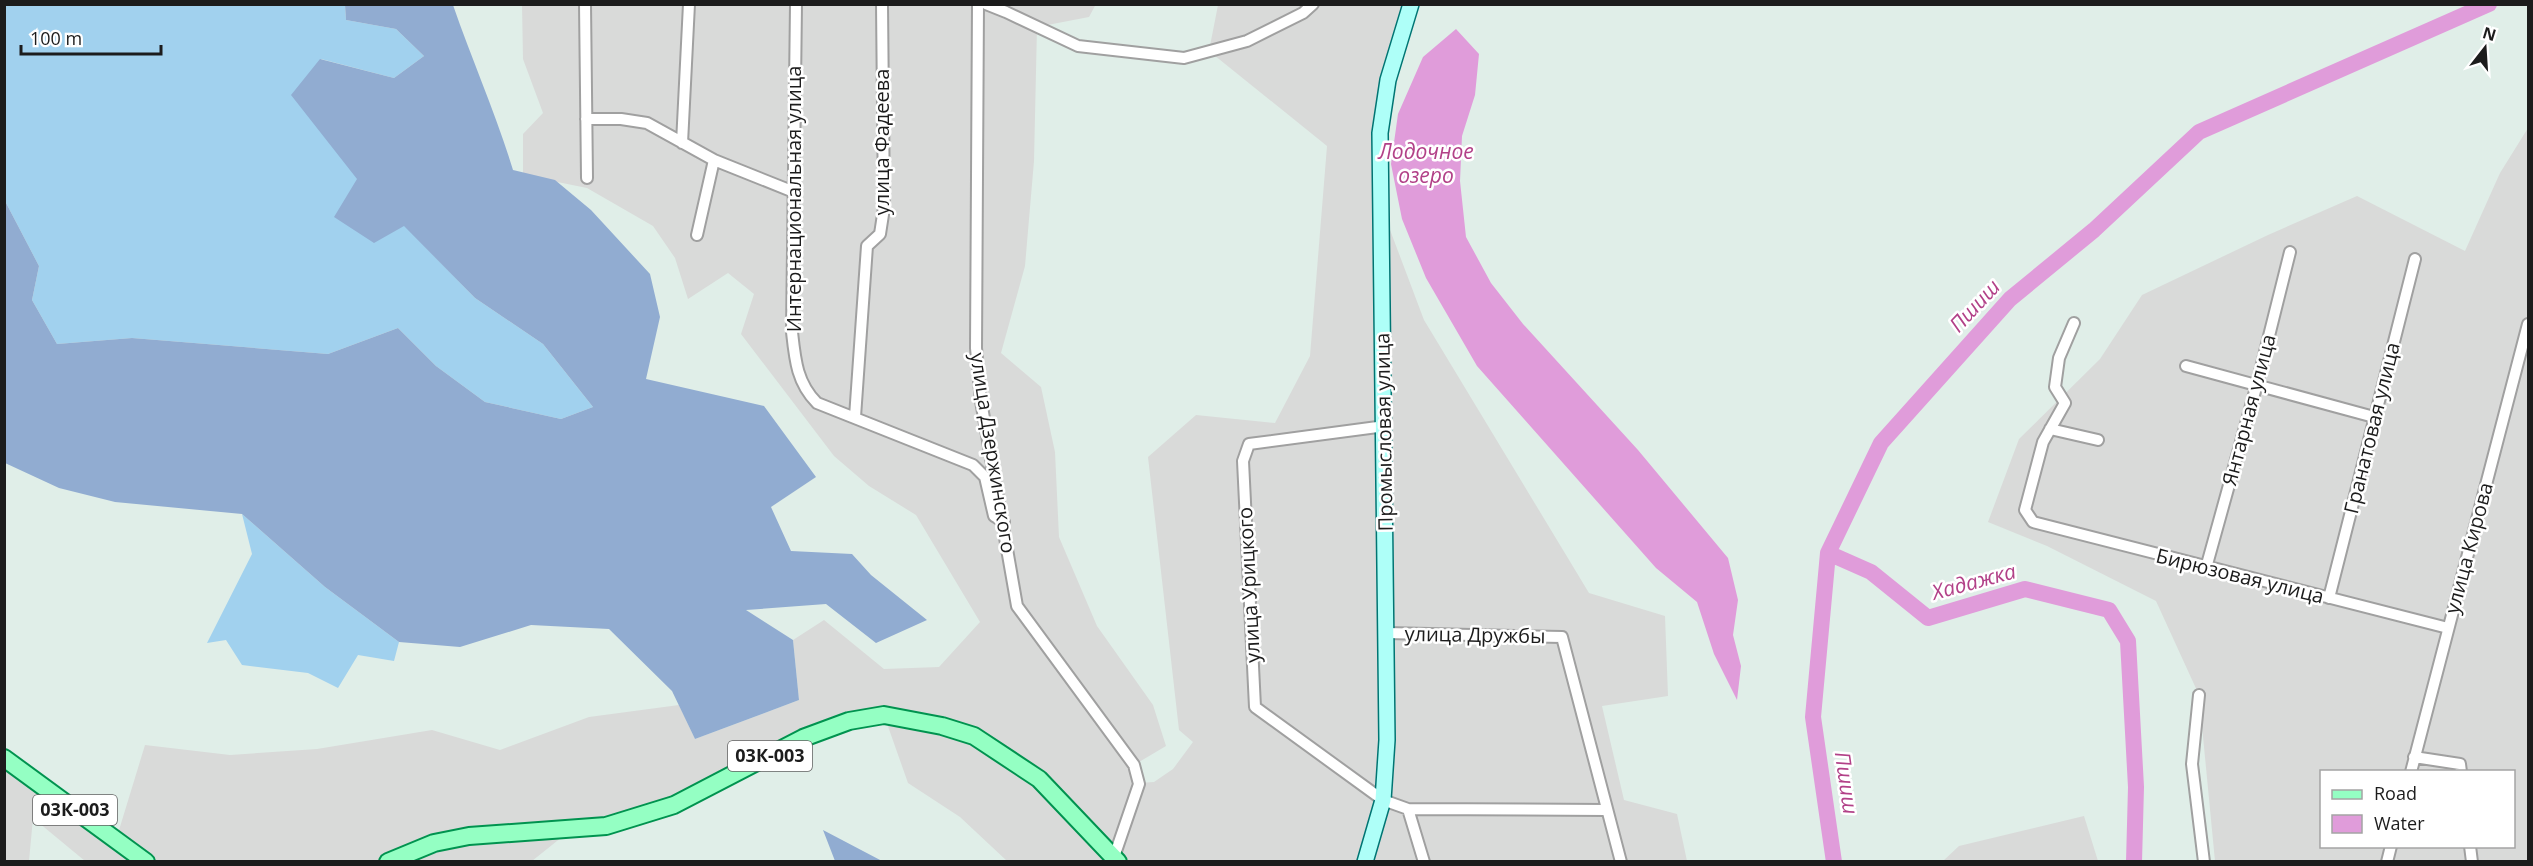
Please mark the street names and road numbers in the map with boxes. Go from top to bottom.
street label: Интернациональная улица [780,66,807,332]
street label: улица Фадеева [868,69,895,215]
street label: Янтарная улица [2215,331,2282,489]
street label: Промысловая улица [1368,332,1399,532]
street label: Гранатовая улица [2337,339,2406,516]
street label: улица Дзержинского [964,351,1023,555]
street label: улица Кирова [2438,479,2499,616]
street label: улица Урицкого [1231,506,1266,664]
street label: Бирюзовая улица [2153,542,2327,609]
street label: улица Дружбы [1404,620,1546,649]
road number: 03К-003 [728,741,812,771]
road number: 03К-003 [33,795,117,825]

